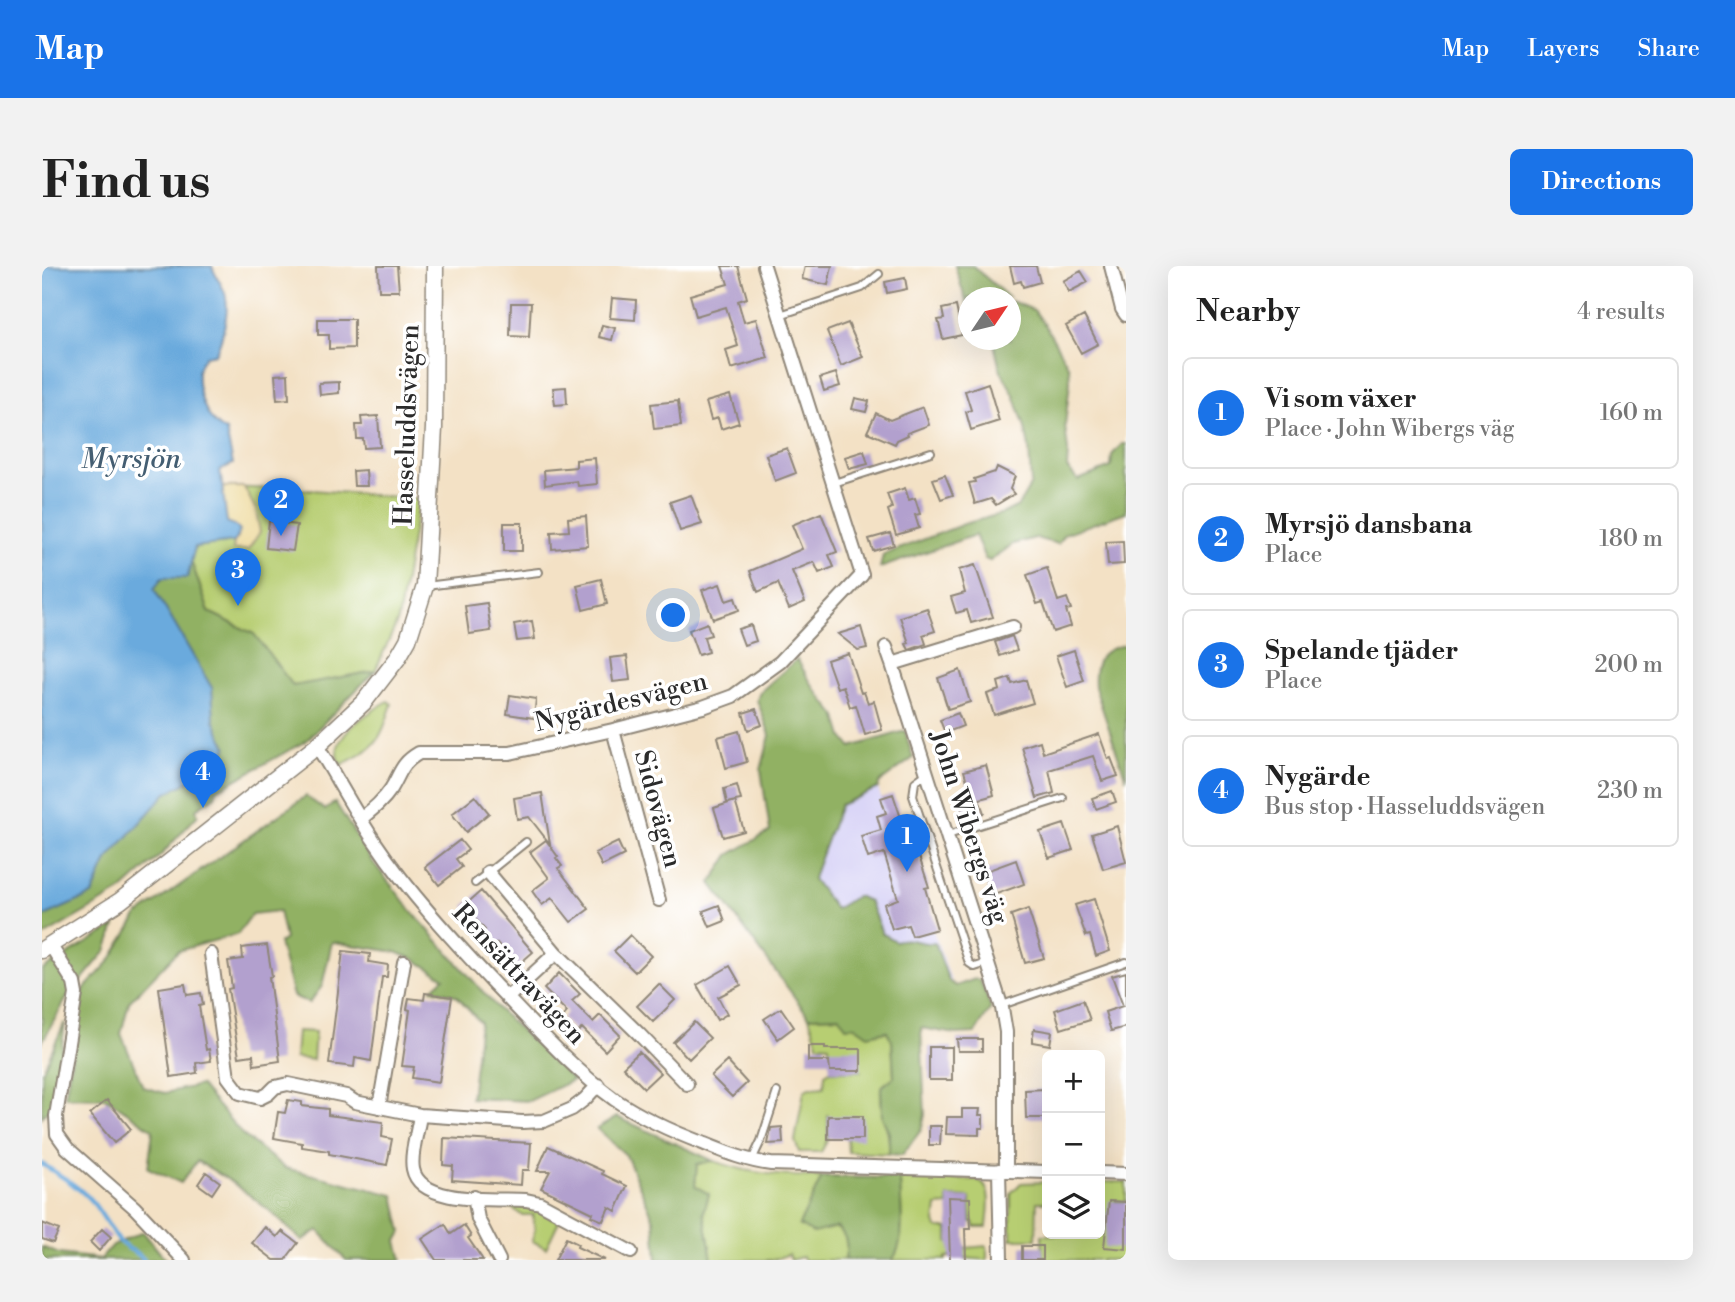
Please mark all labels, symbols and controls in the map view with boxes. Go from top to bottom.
text: Map [35,29,104,70]
text: Map [1442,34,1489,64]
text: Layers [1527,34,1599,64]
text: Share [1637,34,1700,64]
button: Directions [1510,149,1693,215]
text: Find us [42,152,211,213]
north arrow [958,287,1021,350]
text: Nearby [1196,293,1300,331]
text: 4 results [1577,298,1665,326]
street label: Hasseluddsvägen [387,324,427,526]
text: Vi som växer [1265,383,1417,415]
text: 1 [1215,399,1227,427]
text: 160 m [1600,399,1663,427]
text: Place · John Wibergs väg [1265,415,1514,443]
water label: Myrsjön [81,442,181,477]
pin: 2 [258,478,304,536]
text: Myrsjö dansbana [1265,509,1472,541]
text: 2 [1214,525,1228,553]
text: 180 m [1599,525,1663,553]
text: Place [1265,541,1322,569]
pin: 3 [215,548,261,606]
your location [656,598,690,632]
text: Spelande tjäder [1265,635,1458,667]
text: 3 [1214,651,1228,679]
text: 200 m [1595,651,1663,679]
street label: Nygärdesvägen [531,665,711,739]
text: Place [1265,667,1322,695]
street label: John Wibergs väg [922,725,1016,928]
street label: Sidovägen [627,747,689,871]
pin: 4 [180,750,226,808]
text: Nygärde [1265,761,1371,793]
text: 4 [1213,777,1229,805]
text: 230 m [1597,777,1663,805]
text: Bus stop · Hasseluddsvägen [1265,793,1545,821]
pin: 1 [884,814,930,872]
street label: Rensättravägen [446,897,592,1051]
map controls [1042,1050,1105,1239]
button: + [1042,1050,1105,1113]
button: − [1042,1113,1105,1176]
button: layers [1042,1176,1105,1239]

